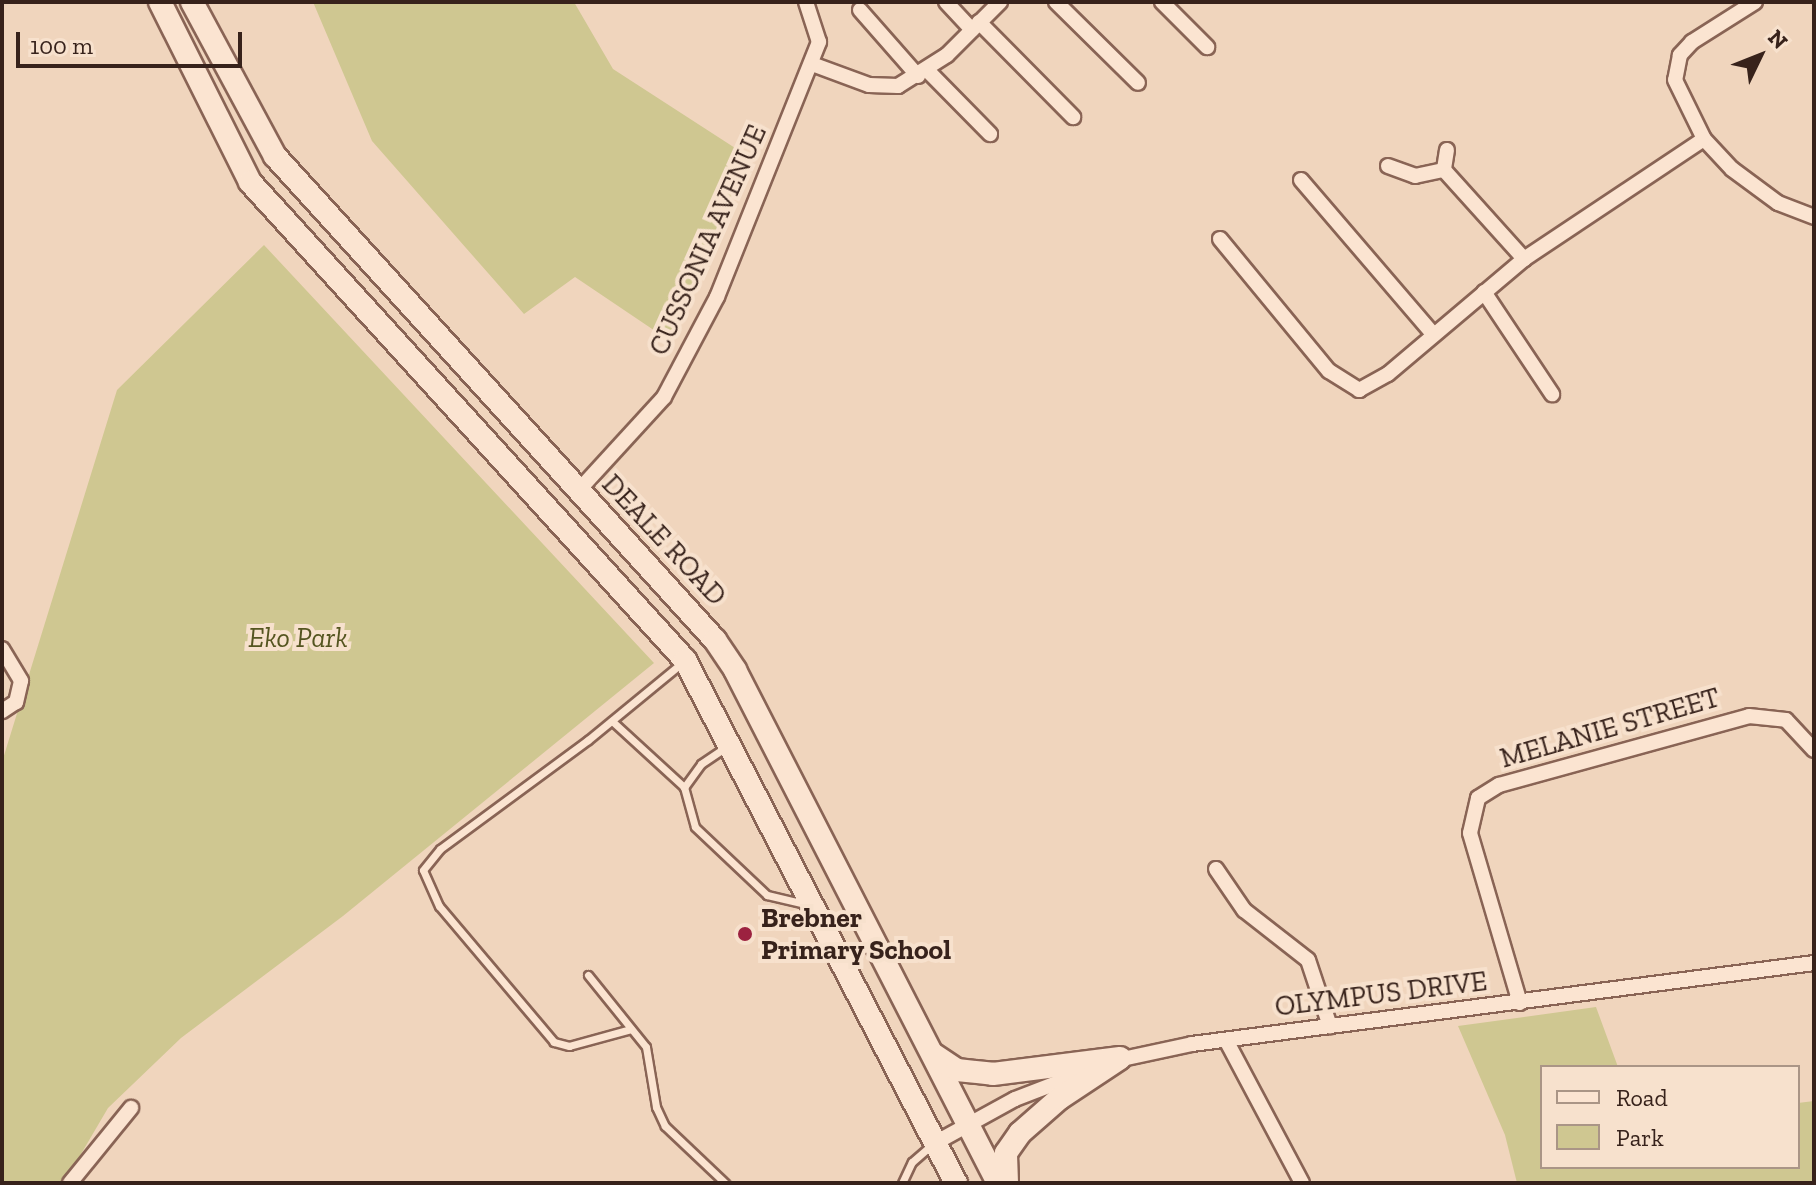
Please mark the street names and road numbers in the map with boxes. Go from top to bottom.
street label: CUSSONIA AVENUE [642,119,774,361]
street label: DEALE ROAD [595,468,733,612]
street label: MELANIE STREET [1496,681,1724,775]
street label: OLYMPUS DRIVE [1273,964,1489,1024]

